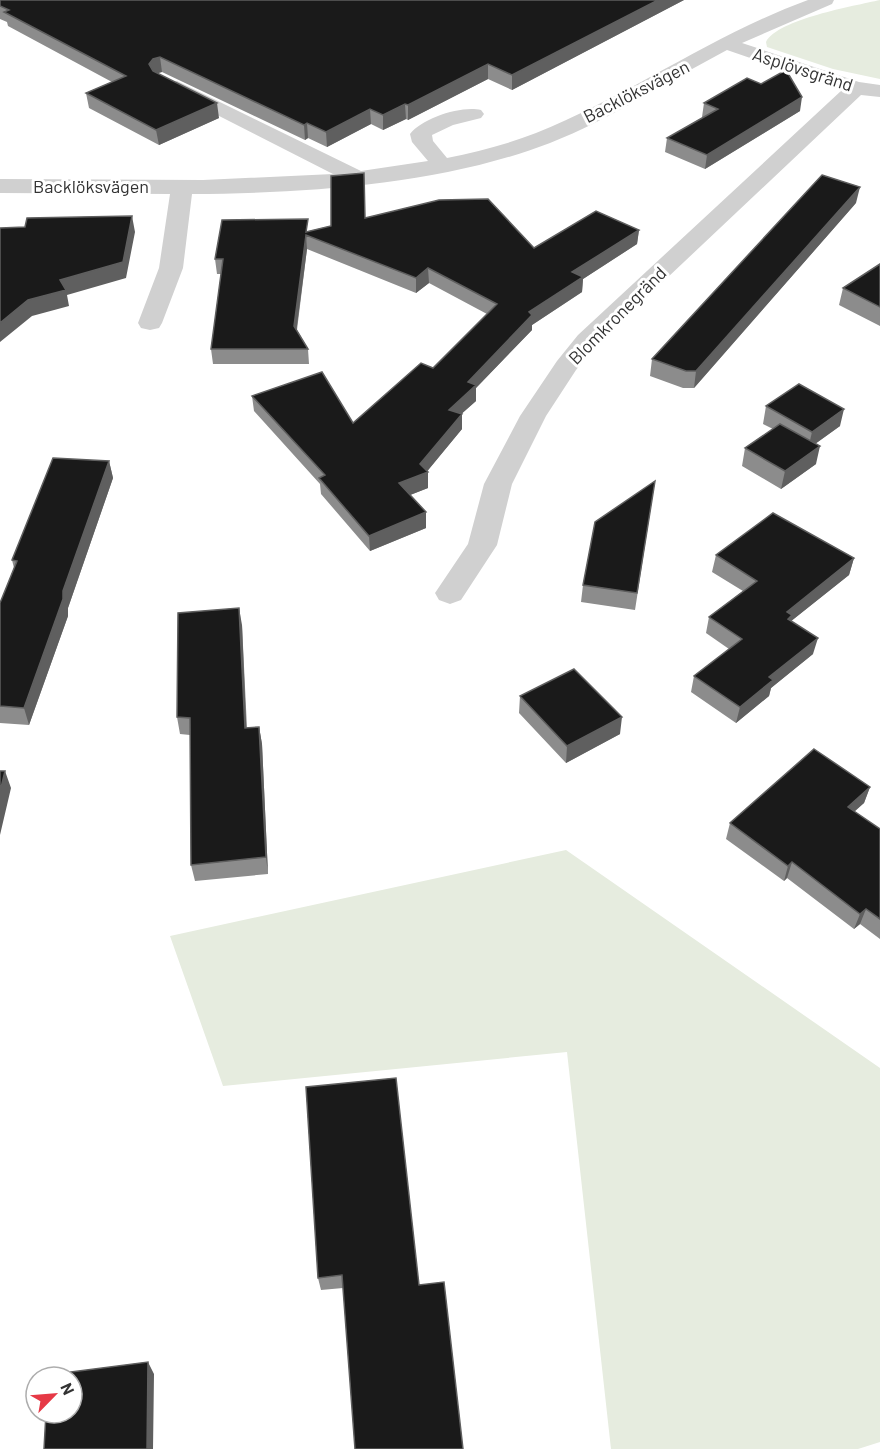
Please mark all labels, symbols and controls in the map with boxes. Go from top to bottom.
street label: Asplövsgränd [750,42,856,96]
street label: Backlöksvägen [579,55,693,127]
street label: Backlöksvägen [33,175,149,197]
street label: Blomkronegränd [564,262,670,368]
north arrow [24,1365,84,1425]
text: N [57,1380,79,1397]

